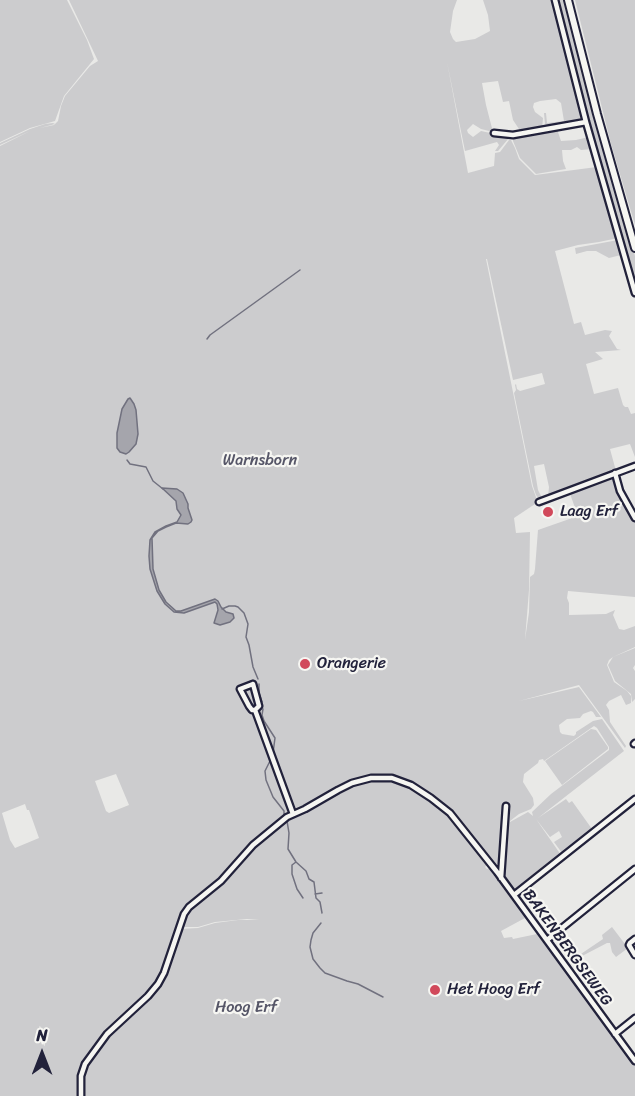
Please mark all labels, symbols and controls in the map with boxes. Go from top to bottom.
park label: Warnsborn [223,451,297,471]
place label: Laag Erf [560,502,618,522]
marker: Laag Erf [541,505,555,519]
place label: Orangerie [317,654,386,674]
marker: Orangerie [298,657,312,671]
street label: BAKENBERGSEWEG [518,886,616,1010]
place label: Het Hoog Erf [447,980,540,1000]
marker: Het Hoog Erf [428,983,442,997]
park label: Hoog Erf [215,998,277,1018]
text: N [36,1021,48,1050]
north arrow [12,1024,72,1084]

